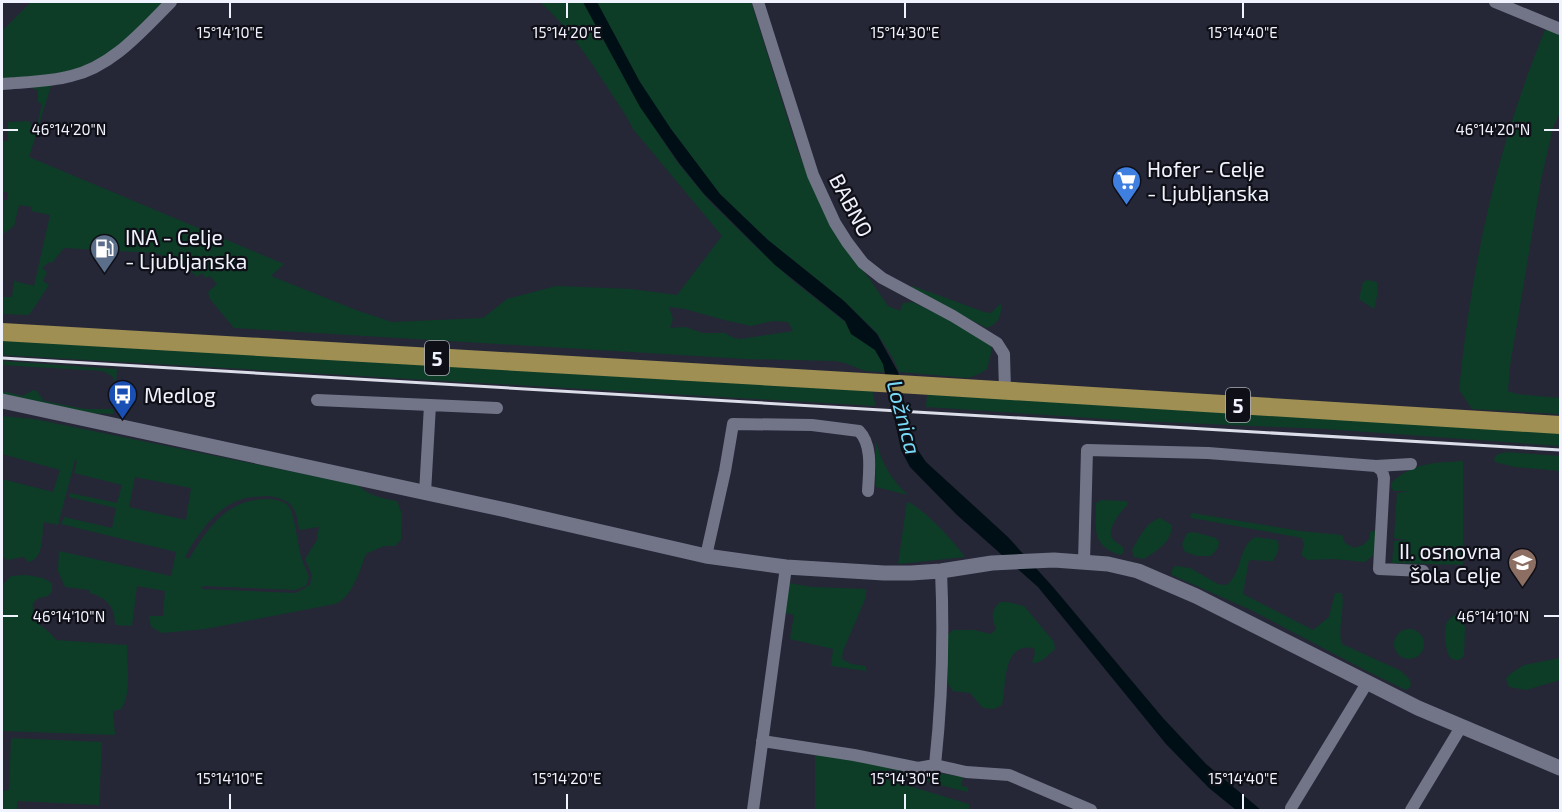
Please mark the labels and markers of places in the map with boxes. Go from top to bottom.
place label: Hofer - Celje - Ljubljanska [1147,156,1269,206]
supermarket icon: Hofer - Celje - Ljubljanska [1110,164,1142,206]
place label: INA - Celje - Ljubljanska [125,224,247,274]
fuel station icon: INA - Celje - Ljubljanska [88,232,120,274]
bus stop icon: Medlog [107,378,139,420]
place label: Medlog [144,382,216,407]
place label: II. osnovna šola Celje [1399,538,1501,588]
school or university icon: II. osnovna šola Celje [1506,546,1538,588]

